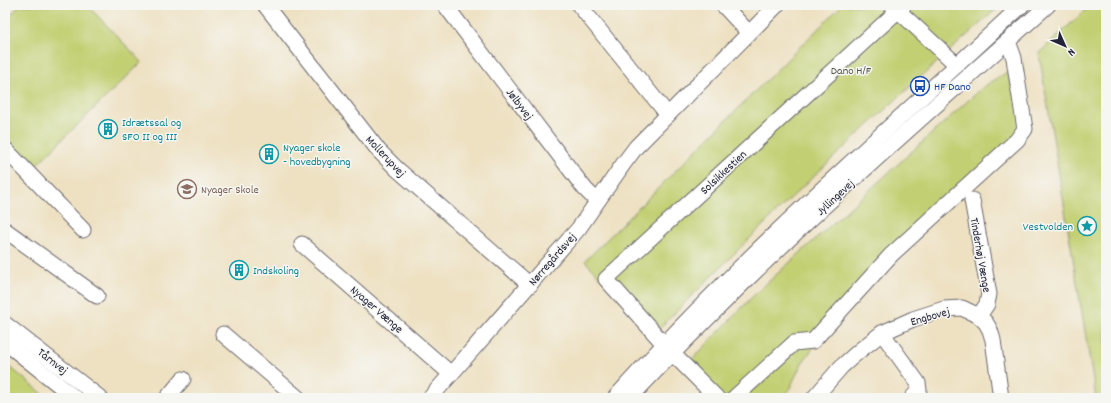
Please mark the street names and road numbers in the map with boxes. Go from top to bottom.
street label: Jølbyvej [501,85,536,124]
street label: Mollerupvej [361,132,409,182]
street label: Solsikkestien [697,147,751,199]
street label: Jyllingevej [813,176,859,220]
street label: Tinderhøj Vænge [965,217,994,294]
street label: Nørregårdsvej [525,230,581,290]
street label: Nyager Vænge [346,282,406,338]
street label: Engbovej [909,304,952,331]
street label: Tårnvej [33,345,71,379]

